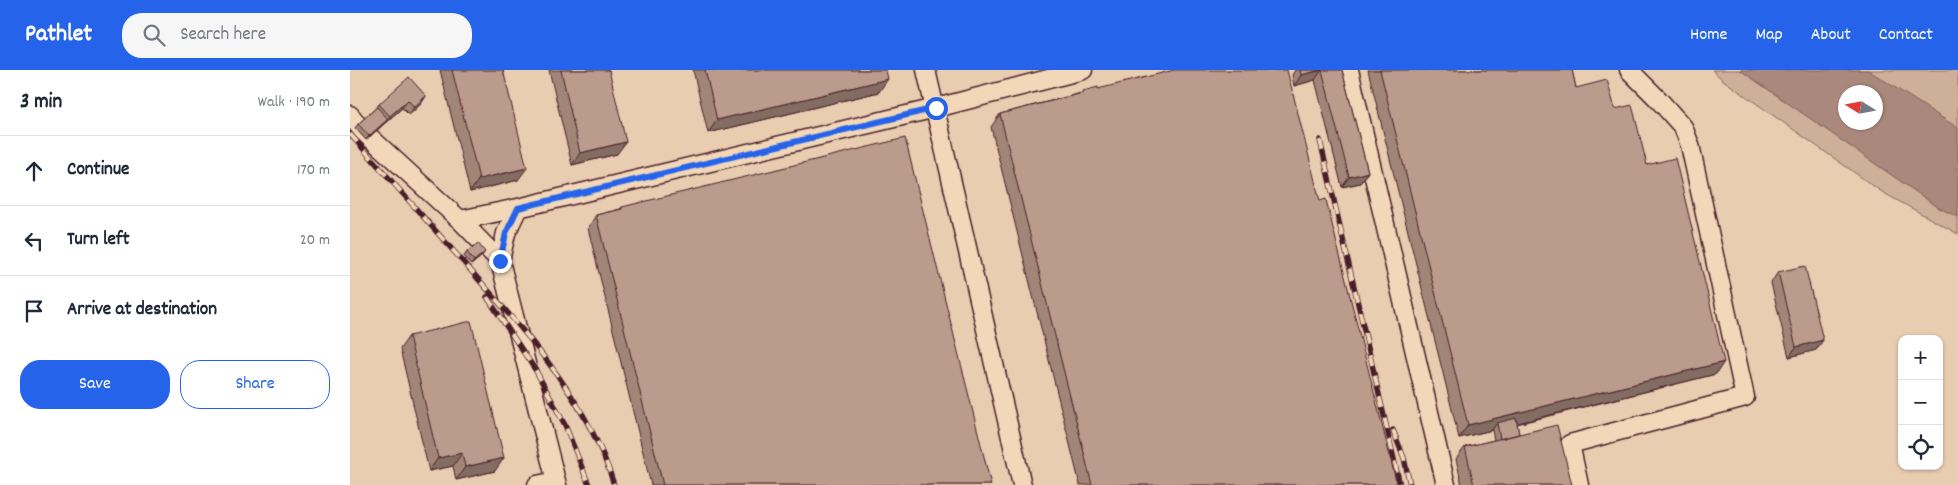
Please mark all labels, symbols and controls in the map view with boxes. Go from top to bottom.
search box [122,13,472,58]
text: Pathlet [25,18,92,52]
icon: search [140,21,168,49]
text: Search here [180,22,266,49]
text: Home [1690,23,1727,48]
text: Map [1755,23,1783,48]
text: About [1811,23,1851,48]
text: Contact [1879,23,1933,48]
north arrow [1838,85,1883,130]
text: 3 min [20,88,62,118]
text: Walk · 190 m [258,91,330,114]
route start [925,97,948,120]
icon: ahead [20,157,48,185]
text: Continue [67,157,129,184]
text: 170 m [297,159,330,182]
icon: left [20,227,48,255]
text: Turn left [67,227,130,254]
text: 20 m [300,229,330,252]
route end [489,250,512,273]
icon: arrive [20,297,48,325]
text: Arrive at destination [67,297,217,324]
map controls [1898,335,1943,470]
button: + [1898,335,1943,380]
button: Save [20,360,170,409]
button: Share [180,360,330,409]
button: − [1898,380,1943,425]
button: locate [1898,425,1943,470]

